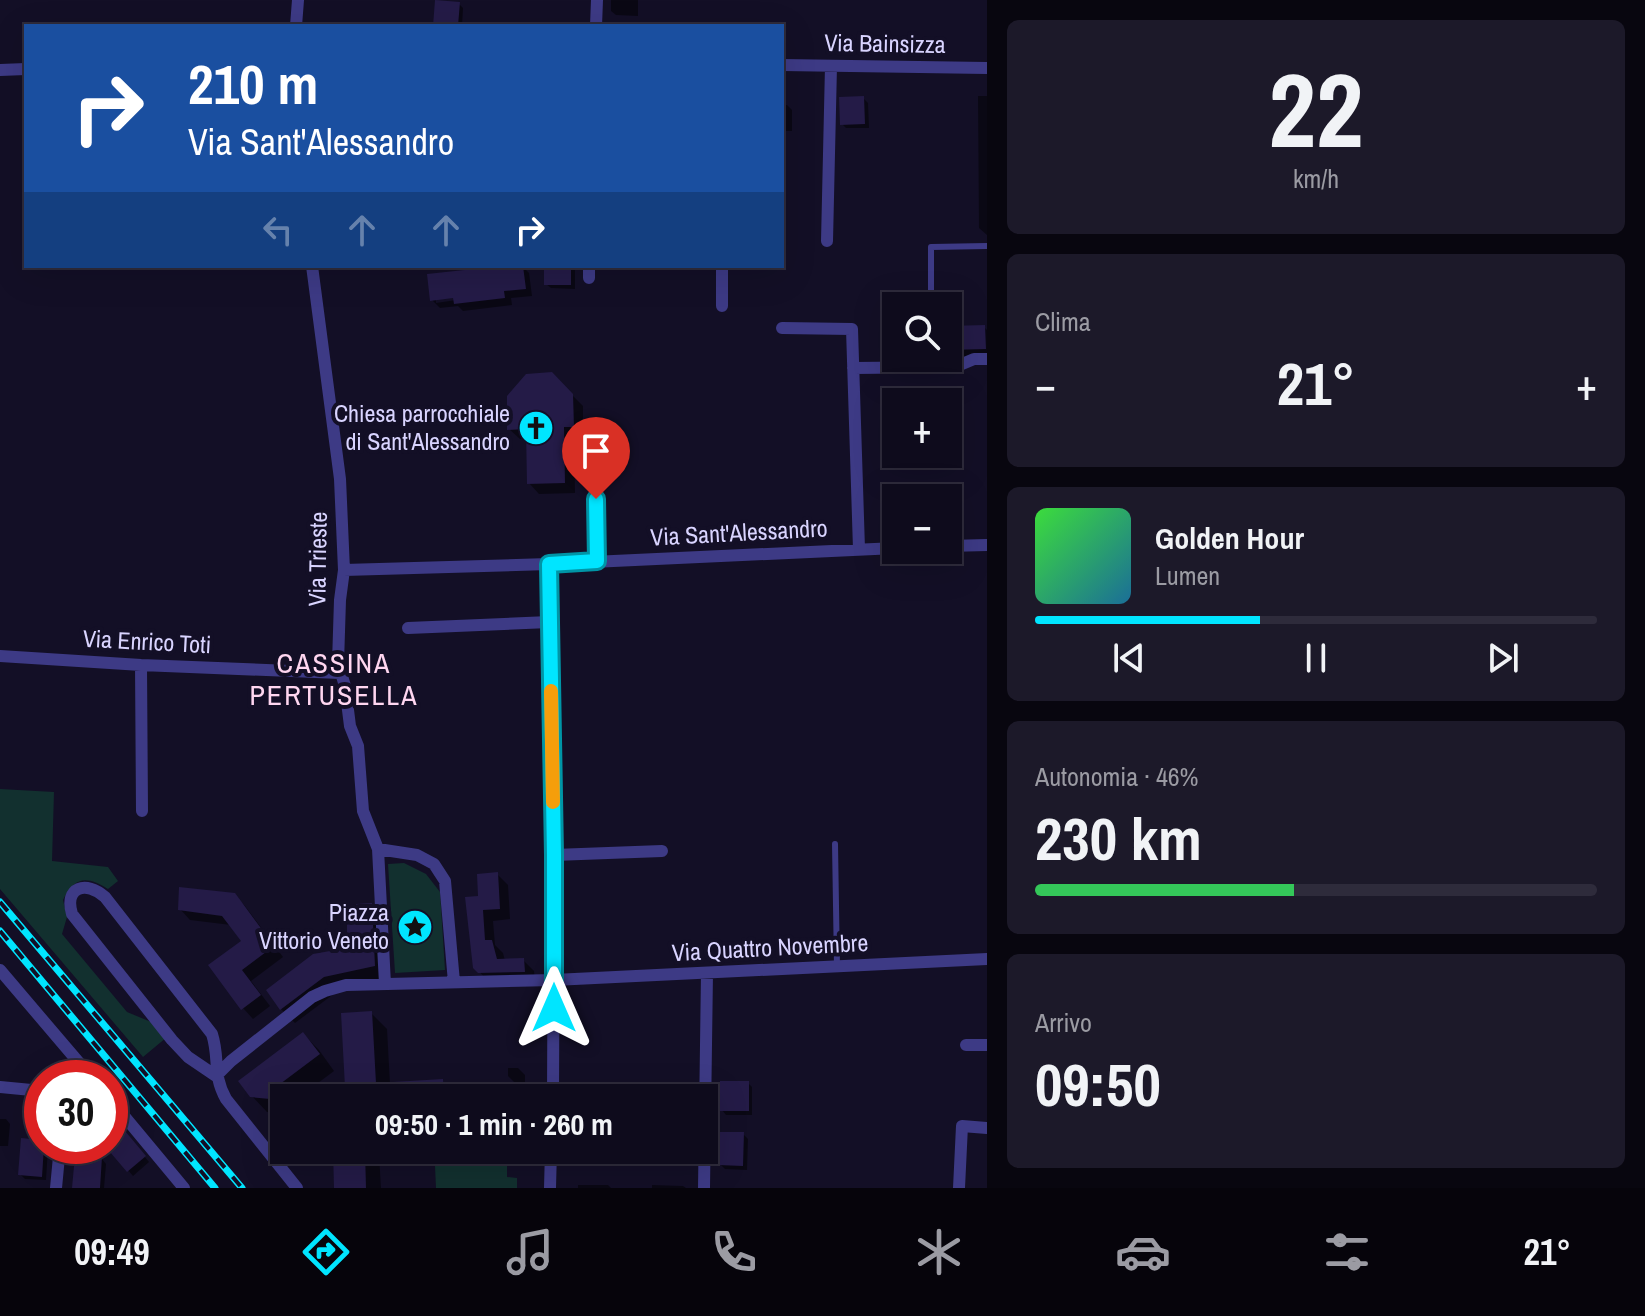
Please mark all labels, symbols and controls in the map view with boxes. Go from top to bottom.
street label: Via Bainsizza [824,26,946,60]
text: 22 [1269,39,1363,179]
text: 210 m [188,46,318,121]
icon: right [56,56,160,160]
text: Via Sant'Alessandro [188,118,454,166]
text: km/h [1293,161,1339,196]
icon: left [256,208,300,252]
icon: ahead [340,208,384,252]
icon: ahead [424,208,468,252]
icon: right [508,208,552,252]
map controls [882,292,962,564]
button: search [882,292,962,372]
text: Clima [1035,304,1091,339]
text: 21° [1277,343,1355,424]
text: − [1035,354,1056,414]
text: + [1576,354,1597,414]
button: + [882,388,962,468]
place label: Chiesa parrocchiale di Sant'Alessandro [334,397,510,457]
church icon: Chiesa parrocchiale di Sant'Alessandro [517,409,555,447]
pin [562,417,630,499]
icon: arrive [574,429,618,473]
button: − [882,484,962,564]
street label: Via Trieste [300,511,334,607]
street label: Via Sant'Alessandro [650,511,828,553]
text: Golden Hour [1155,518,1304,558]
text: Lumen [1155,558,1220,593]
street label: Via Enrico Toti [82,622,212,660]
icon: previous [1107,636,1151,680]
icon: pause [1294,636,1338,680]
icon: next [1481,636,1525,680]
district label: CASSINA PERTUSELLA [250,644,418,714]
text: Autonomia · 46% [1035,759,1199,794]
text: 230 km [1035,798,1202,879]
place label: Piazza Vittorio Veneto [259,896,389,956]
place icon: Piazza Vittorio Veneto [396,908,434,946]
street label: Via Quattro Novembre [671,926,869,968]
position arrow [512,966,596,1050]
text: Arrivo [1035,1005,1092,1040]
text: 09:50 [1035,1044,1161,1125]
speed limit sign: 30 [24,1060,128,1164]
text: 09:50 · 1 min · 260 m [375,1104,613,1144]
icon: directions [298,1224,354,1280]
icon: music [502,1224,558,1280]
icon: phone [706,1224,762,1280]
icon: climate [911,1224,967,1280]
icon: car [1115,1224,1171,1280]
icon: filters [1319,1224,1375,1280]
text: 09:49 [74,1228,150,1276]
text: 21° [1524,1228,1571,1276]

